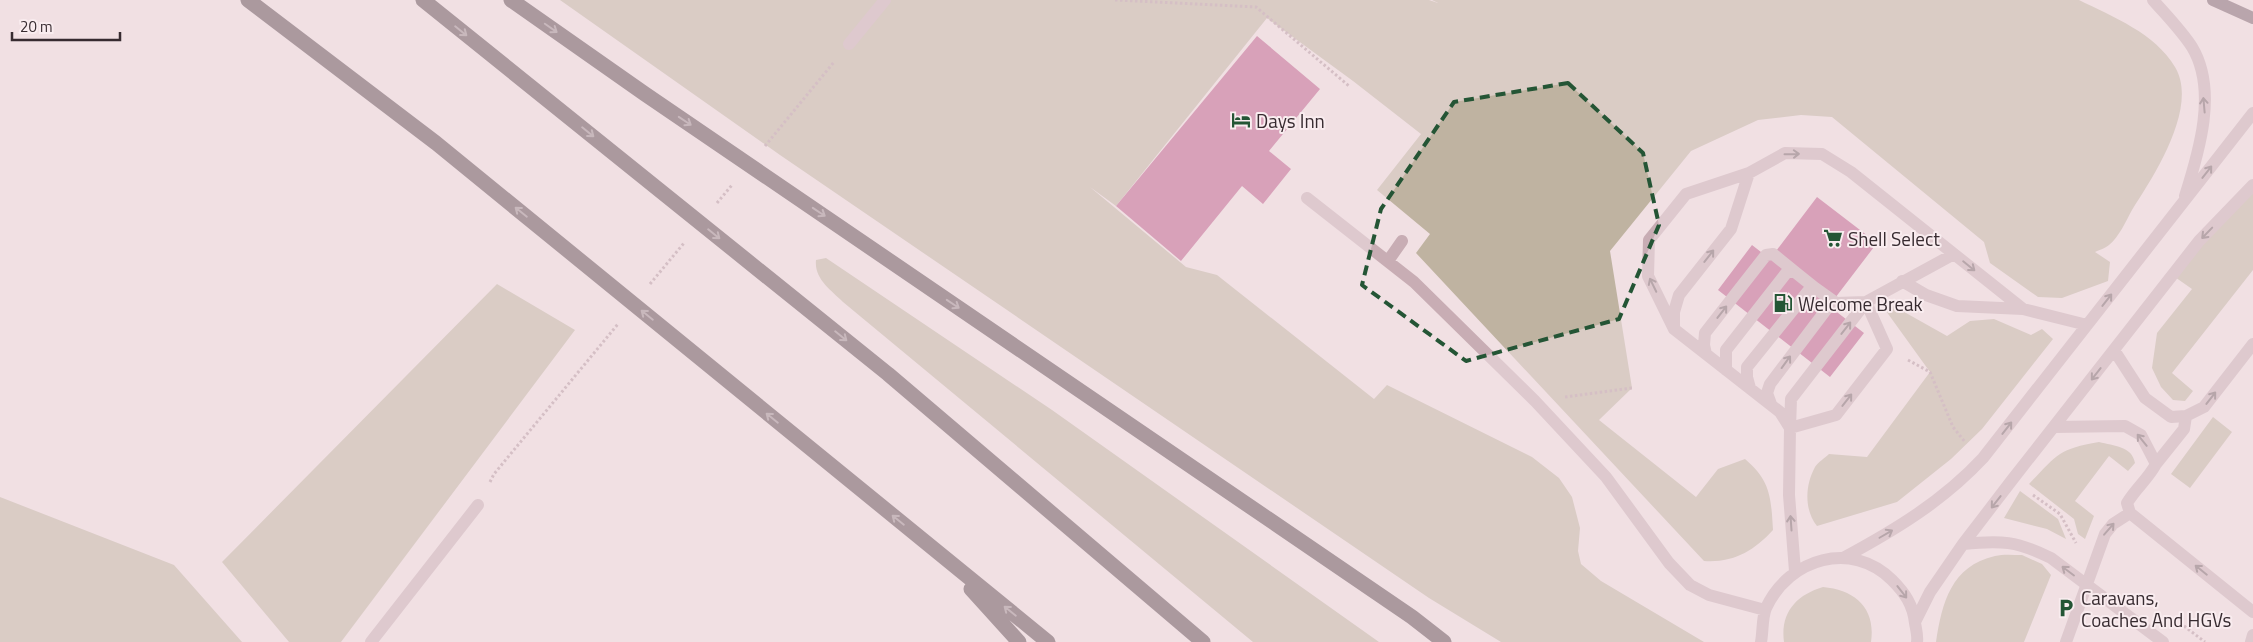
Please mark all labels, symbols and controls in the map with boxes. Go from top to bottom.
scale bar [12,10,120,42]
text: 20 m [20,15,53,38]
one-way arrow [544,23,558,33]
one-way arrow [454,25,467,36]
one-way arrow [2199,97,2209,113]
place label: Days Inn [1256,106,1325,135]
hotel icon: Days Inn [1230,109,1252,131]
one-way arrow [677,116,691,126]
one-way arrow [581,127,594,138]
one-way arrow [1784,149,1800,159]
one-way arrow [2202,166,2213,179]
one-way arrow [514,207,527,218]
one-way arrow [812,207,826,217]
place label: Shell Select [1848,224,1940,253]
one-way arrow [2201,226,2213,239]
supermarket icon: Shell Select [1822,227,1844,249]
one-way arrow [708,228,721,239]
one-way arrow [1703,250,1714,263]
one-way arrow [1962,261,1975,272]
one-way arrow [1647,278,1657,293]
place label: Welcome Break [1798,289,1923,318]
fuel station icon: Welcome Break [1772,292,1794,314]
one-way arrow [2102,293,2112,307]
one-way arrow [946,299,960,309]
one-way arrow [1717,305,1727,319]
one-way arrow [640,309,653,320]
one-way arrow [1840,322,1851,335]
one-way arrow [834,330,847,341]
one-way arrow [1781,355,1791,369]
one-way arrow [2090,367,2101,380]
one-way arrow [2205,391,2216,404]
one-way arrow [1842,393,1852,407]
one-way arrow [766,412,779,423]
one-way arrow [2001,421,2012,434]
one-way arrow [2137,433,2148,446]
one-way arrow [1990,495,2001,508]
one-way arrow [892,515,905,526]
one-way arrow [1787,515,1796,531]
one-way arrow [2104,523,2115,536]
one-way arrow [1879,529,1893,539]
one-way arrow [2062,565,2075,576]
one-way arrow [2195,565,2208,576]
place label: Caravans, Coaches And HGVs [2081,583,2231,634]
one-way arrow [1896,585,1907,598]
parking icon: Caravans, Coaches And HGVs [2055,597,2077,619]
one-way arrow [1004,606,1017,617]

